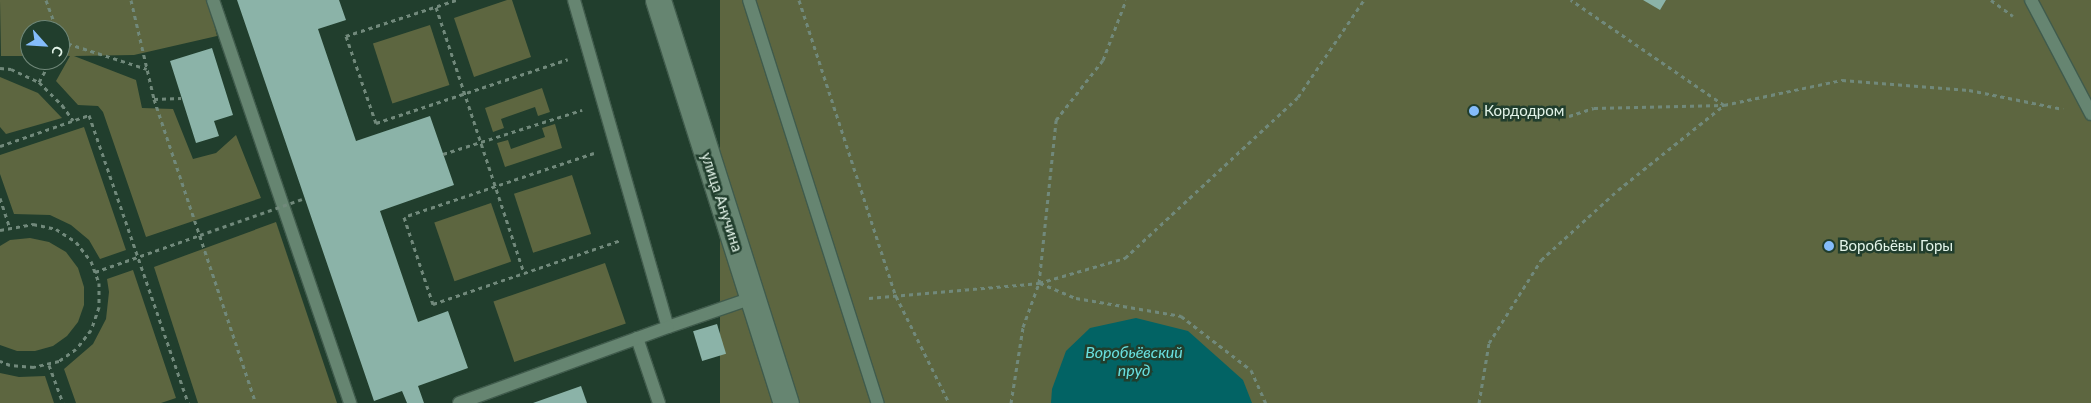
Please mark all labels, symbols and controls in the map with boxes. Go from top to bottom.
north arrow [20,20,70,70]
text: С [48,43,68,59]
place label: Кордодром [1484,102,1564,120]
marker: Кордодром [1468,105,1480,117]
street label: улица Анучина [697,150,747,254]
place label: Воробьёвы Горы [1839,237,1953,255]
marker: Воробьёвы Горы [1823,240,1835,252]
water label: Воробьёвский пруд [1085,342,1183,380]

